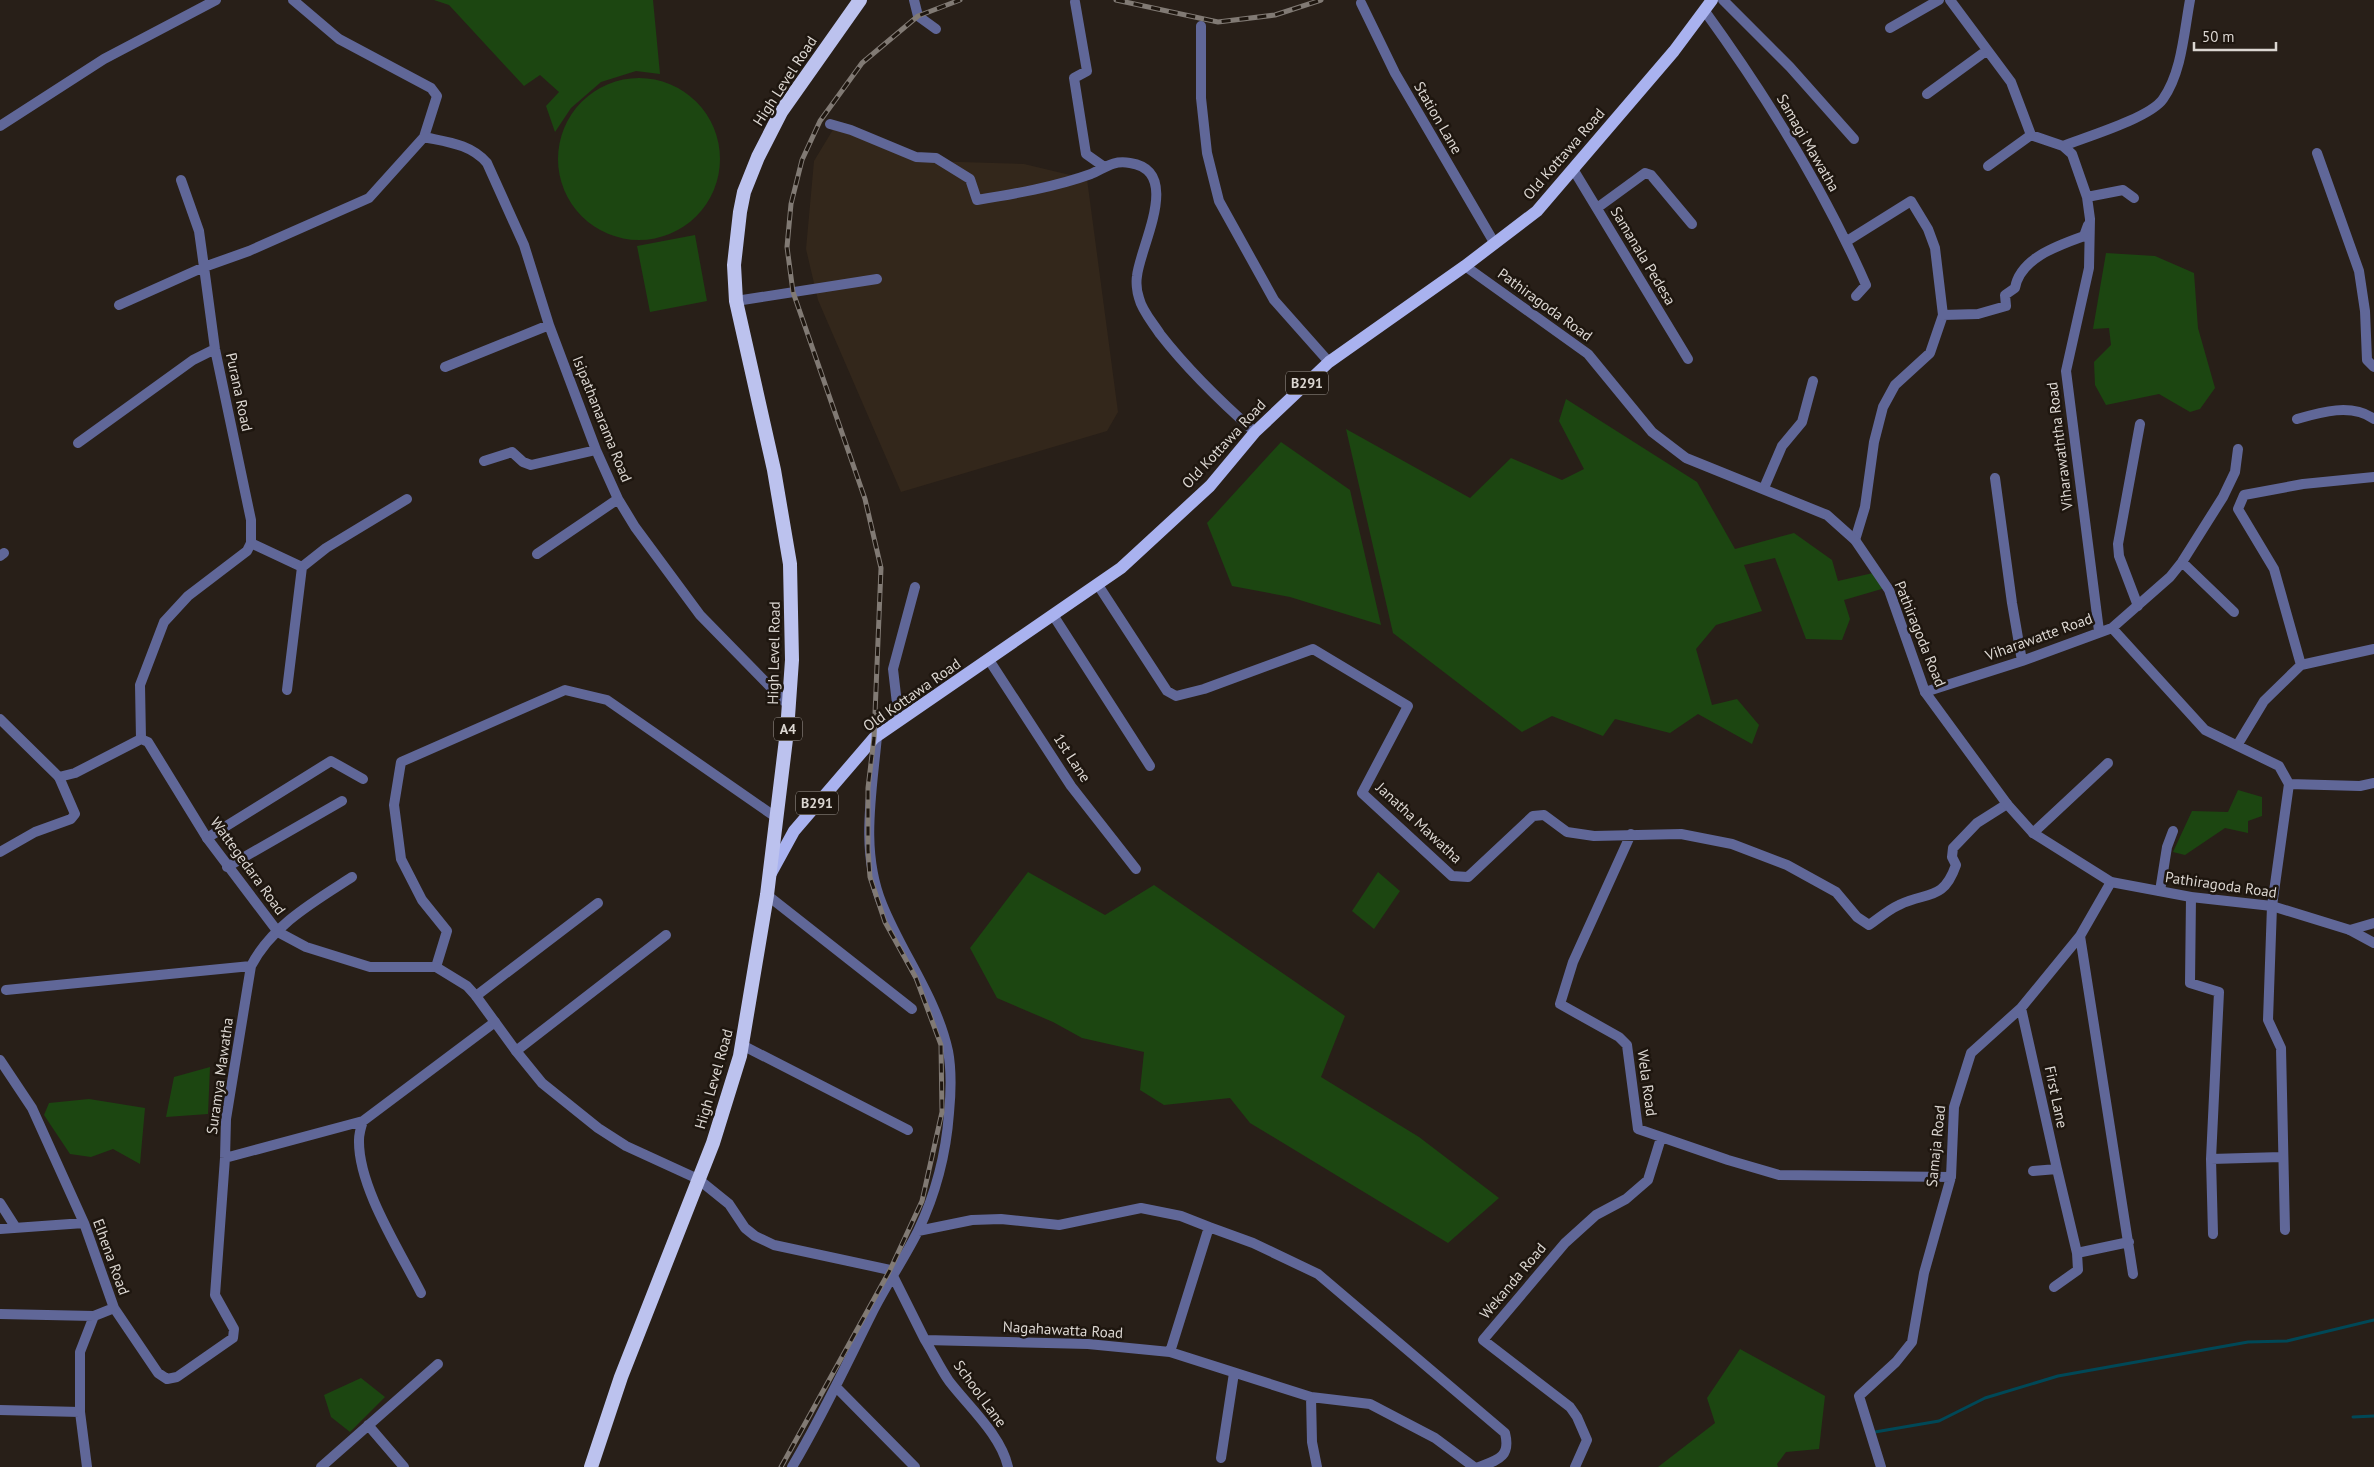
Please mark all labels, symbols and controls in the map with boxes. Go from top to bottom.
scale bar [2194,20,2276,52]
text: 50 m [2202,27,2235,46]
street label: High Level Road [748,32,821,129]
street label: Station Lane [1410,78,1467,157]
street label: Samagi Mawatha [1773,91,1844,195]
street label: Old Kottawa Road [1519,104,1609,203]
street label: Samanala Pedesa [1607,203,1680,308]
street label: Pathiragoda Road [1494,264,1596,345]
street label: Purana Road [222,351,257,433]
street label: Isipathanarama Road [568,353,636,485]
road number: B291 [1286,372,1328,394]
street label: Viharawaththa Road [2042,381,2077,512]
street label: Old Kottawa Road [1177,395,1270,492]
street label: Pathiragoda Road [1891,578,1950,690]
street label: High Level Road [763,601,784,705]
street label: Viharawatte Road [1982,608,2095,665]
street label: Old Kottawa Road [859,654,964,735]
road number: A4 [774,718,802,741]
street label: 1st Lane [1050,730,1095,786]
street label: Janatha Mawatha [1372,777,1466,867]
road number: B291 [796,791,838,814]
street label: Wattegedara Road [207,813,290,918]
street label: Pathiragoda Road [2164,867,2278,902]
street label: Suramya Mawatha [202,1016,237,1136]
street label: High Level Road [690,1027,737,1131]
street label: Wela Road [1633,1048,1662,1117]
street label: First Lane [2041,1064,2072,1130]
street label: Samaja Road [1922,1104,1949,1188]
street label: Elhena Road [89,1216,134,1298]
street label: Wekanda Road [1475,1239,1550,1323]
street label: Nagahawatta Road [1002,1317,1124,1342]
street label: School Lane [950,1357,1011,1431]

